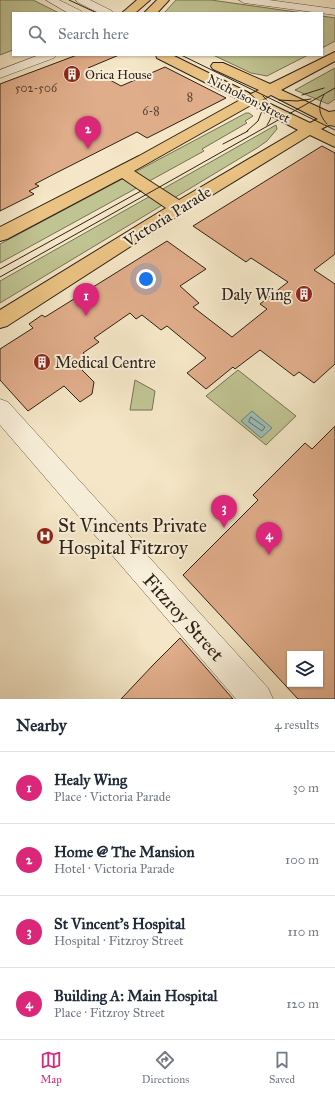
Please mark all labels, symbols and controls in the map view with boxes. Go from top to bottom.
search box [12,12,323,56]
icon: search [26,23,48,45]
text: Search here [58,25,129,43]
building icon: Orica House [62,64,82,84]
place label: Orica House [85,67,152,83]
street label: Nicholson Street [204,71,293,127]
house number: 502-506 [15,81,58,95]
house number: 8 [187,90,193,104]
house number: 6-8 [142,104,160,118]
pin: 2 [75,116,101,149]
street label: Victoria Parade [119,182,215,251]
your location [136,269,156,289]
pin: 1 [73,283,99,316]
building icon: Daly Wing [294,284,314,304]
place label: Daly Wing [221,285,292,305]
building icon: Medical Centre [32,352,52,372]
place label: Medical Centre [55,353,156,372]
pin: 3 [211,495,237,528]
place label: St Vincents Private Hospital Fitzroy [58,514,207,559]
pin: 4 [256,522,282,555]
hospital icon: St Vincents Private Hospital Fitzroy [35,526,55,546]
street label: Fitzroy Street [138,569,229,666]
map controls [287,651,323,687]
button: layers [287,651,323,687]
text: Nearby [16,715,67,736]
text: 4 results [274,717,319,733]
text: Healy Wing [54,771,127,789]
text: 1 [26,780,32,796]
text: 30 m [293,780,319,796]
text: Place · Victoria Parade [54,789,171,805]
text: Home @ The Mansion [54,843,195,861]
text: 2 [26,852,32,868]
text: 100 m [285,852,319,868]
text: Hotel · Victoria Parade [54,861,175,877]
text: St Vincent's Hospital [54,915,185,933]
text: 3 [26,924,32,940]
text: 110 m [287,924,319,940]
text: Hospital · Fitzroy Street [54,933,184,949]
text: Building A: Main Hospital [54,987,218,1005]
text: 4 [25,996,33,1012]
text: 120 m [286,996,319,1012]
text: Place · Fitzroy Street [54,1005,165,1021]
tab: Map [40,1049,62,1086]
tab: Directions [142,1049,189,1086]
tab: Saved [269,1049,295,1086]

